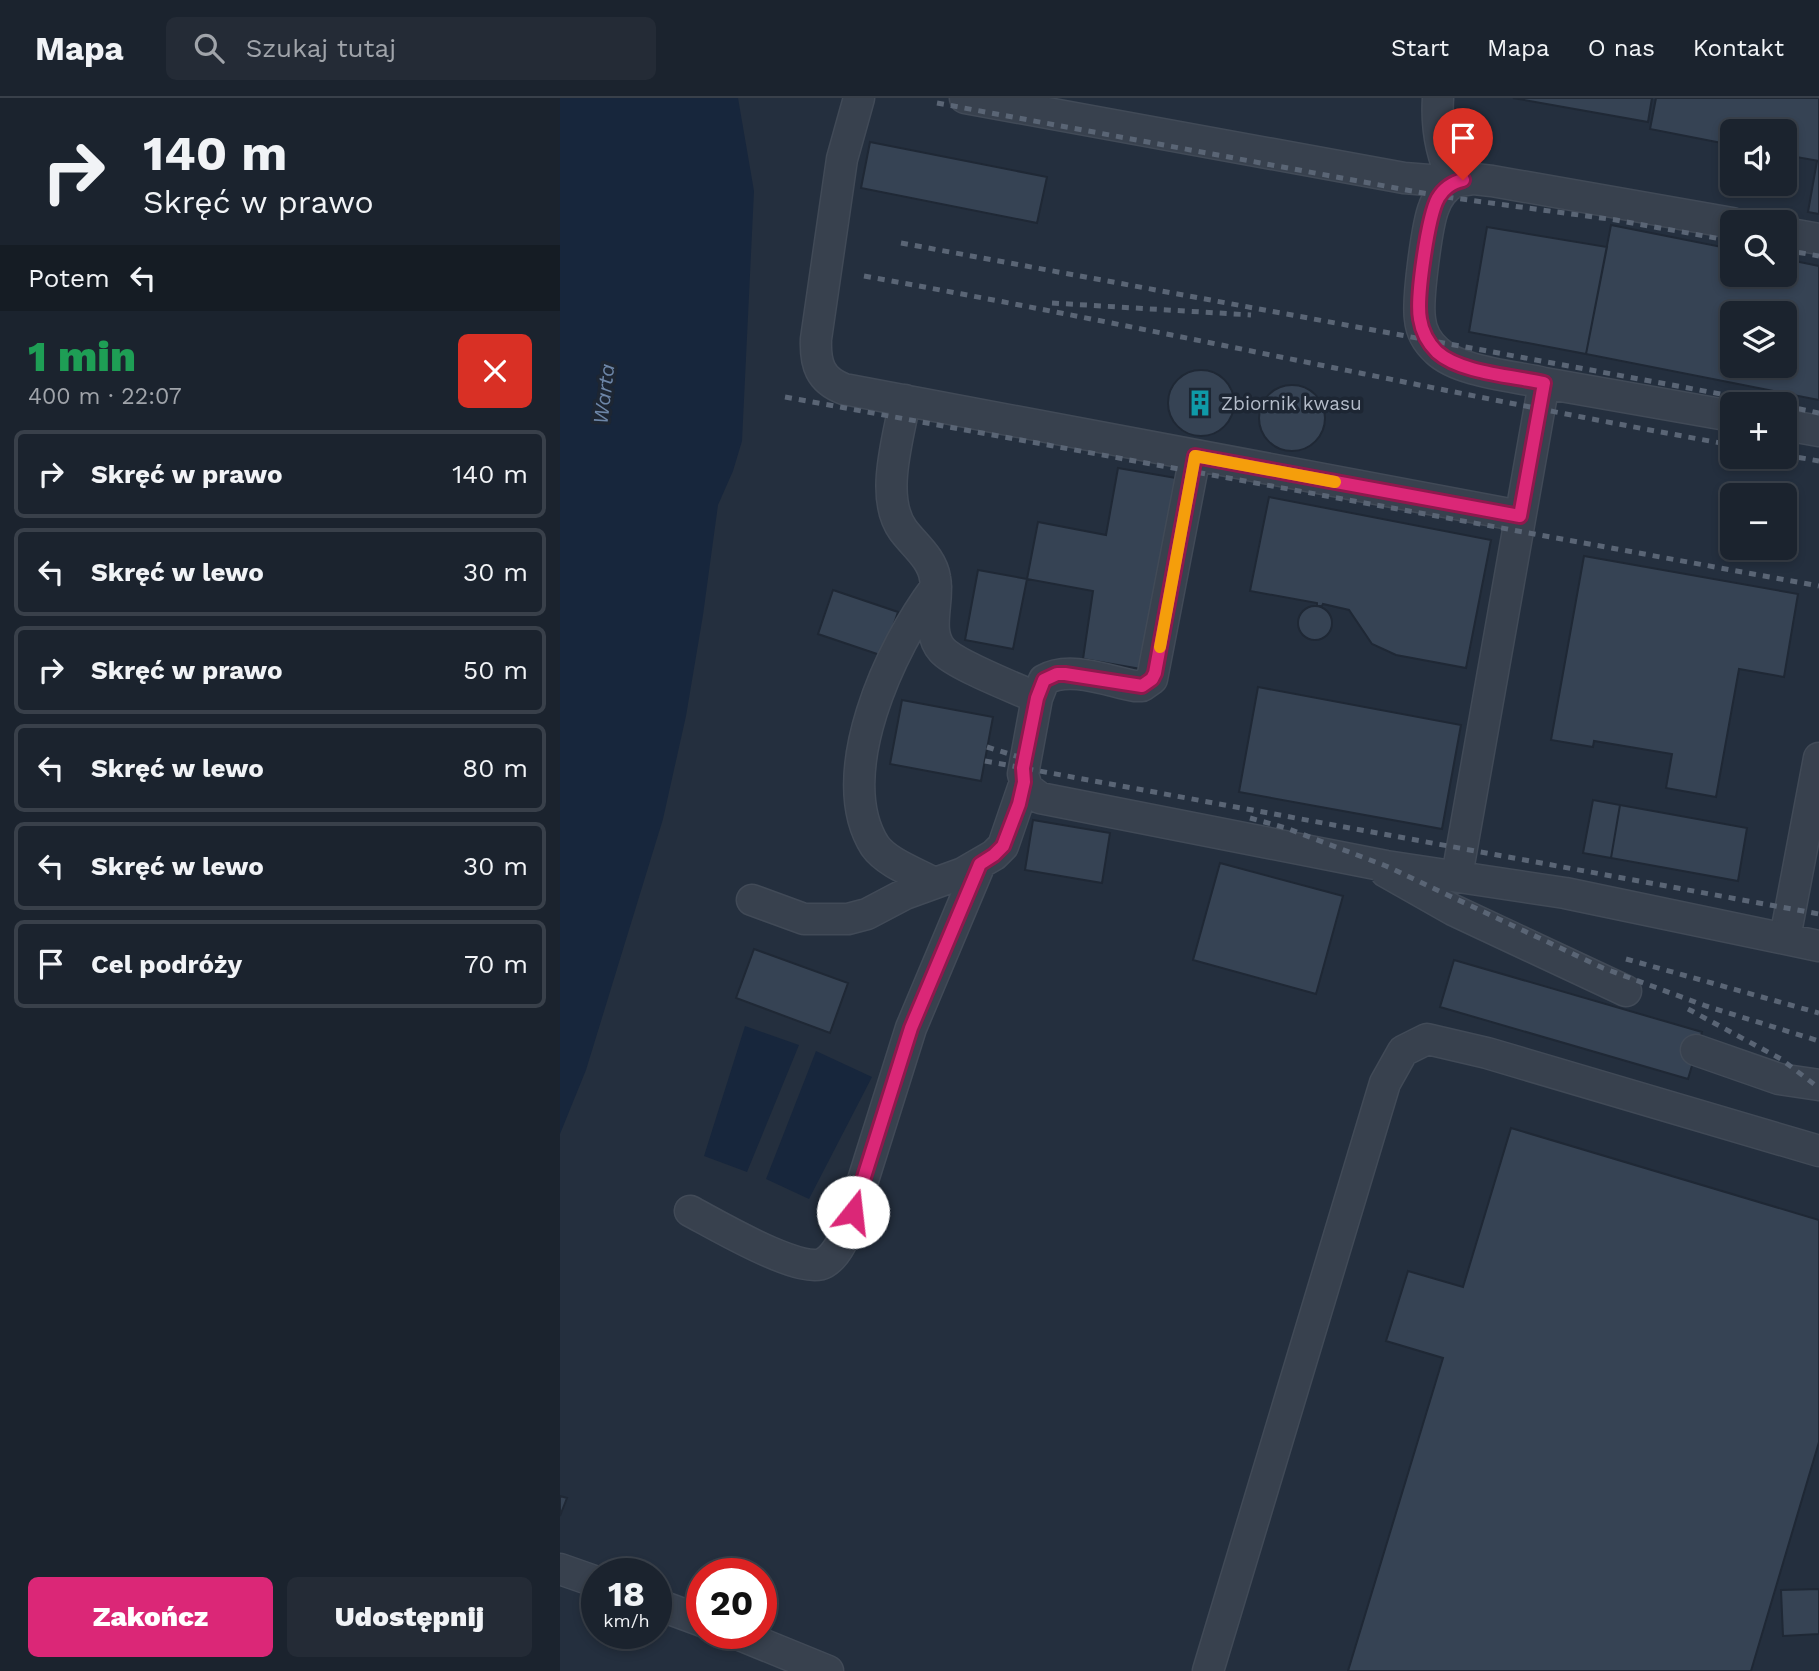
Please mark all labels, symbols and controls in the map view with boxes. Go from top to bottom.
search box [166,17,656,80]
text: Mapa [35,29,124,68]
icon: search [190,29,228,67]
text: Szukaj tutaj [246,33,396,63]
text: Start [1391,34,1449,62]
text: Mapa [1487,34,1550,62]
text: O nas [1588,34,1655,62]
text: Kontakt [1693,34,1784,62]
pin [1433,108,1493,180]
icon: arrive [1444,119,1482,157]
map controls [1720,119,1797,560]
button: sound [1720,119,1797,196]
text: 140 m [143,124,287,182]
icon: right [28,126,119,217]
text: Skręć w prawo [143,183,374,221]
button: search [1720,210,1797,287]
icon: left [124,259,162,297]
text: Potem [28,263,110,293]
button: layers [1720,301,1797,378]
text: 1 min [28,332,136,381]
button: close [458,334,532,408]
water label: Warta [587,362,620,426]
text: 400 m · 22:07 [28,383,182,410]
building icon: Zbiornik kwasu [1185,388,1215,418]
place label: Zbiornik kwasu [1221,392,1362,415]
button: + [1720,392,1797,469]
icon: right [32,455,70,493]
text: Skręć w prawo [91,459,283,489]
text: 140 m [452,459,528,489]
button: − [1720,483,1797,560]
icon: left [32,553,70,591]
text: Skręć w lewo [91,557,264,587]
text: 30 m [463,557,528,587]
icon: right [32,651,70,689]
text: Skręć w prawo [91,655,283,685]
text: 50 m [463,655,528,685]
icon: left [32,749,70,787]
text: Skręć w lewo [91,753,264,783]
text: 80 m [462,753,528,783]
icon: left [32,847,70,885]
text: Skręć w lewo [91,851,264,881]
text: 30 m [463,851,528,881]
icon: arrive [32,945,70,983]
text: Cel podróży [91,949,242,979]
text: 70 m [464,949,528,979]
position arrow [816,1175,890,1249]
speed limit sign: 20 [686,1558,777,1649]
text: 18 [608,1573,645,1615]
button: Zakończ [28,1577,273,1657]
button: Udostępnij [287,1577,532,1657]
text: km/h [603,1610,650,1631]

